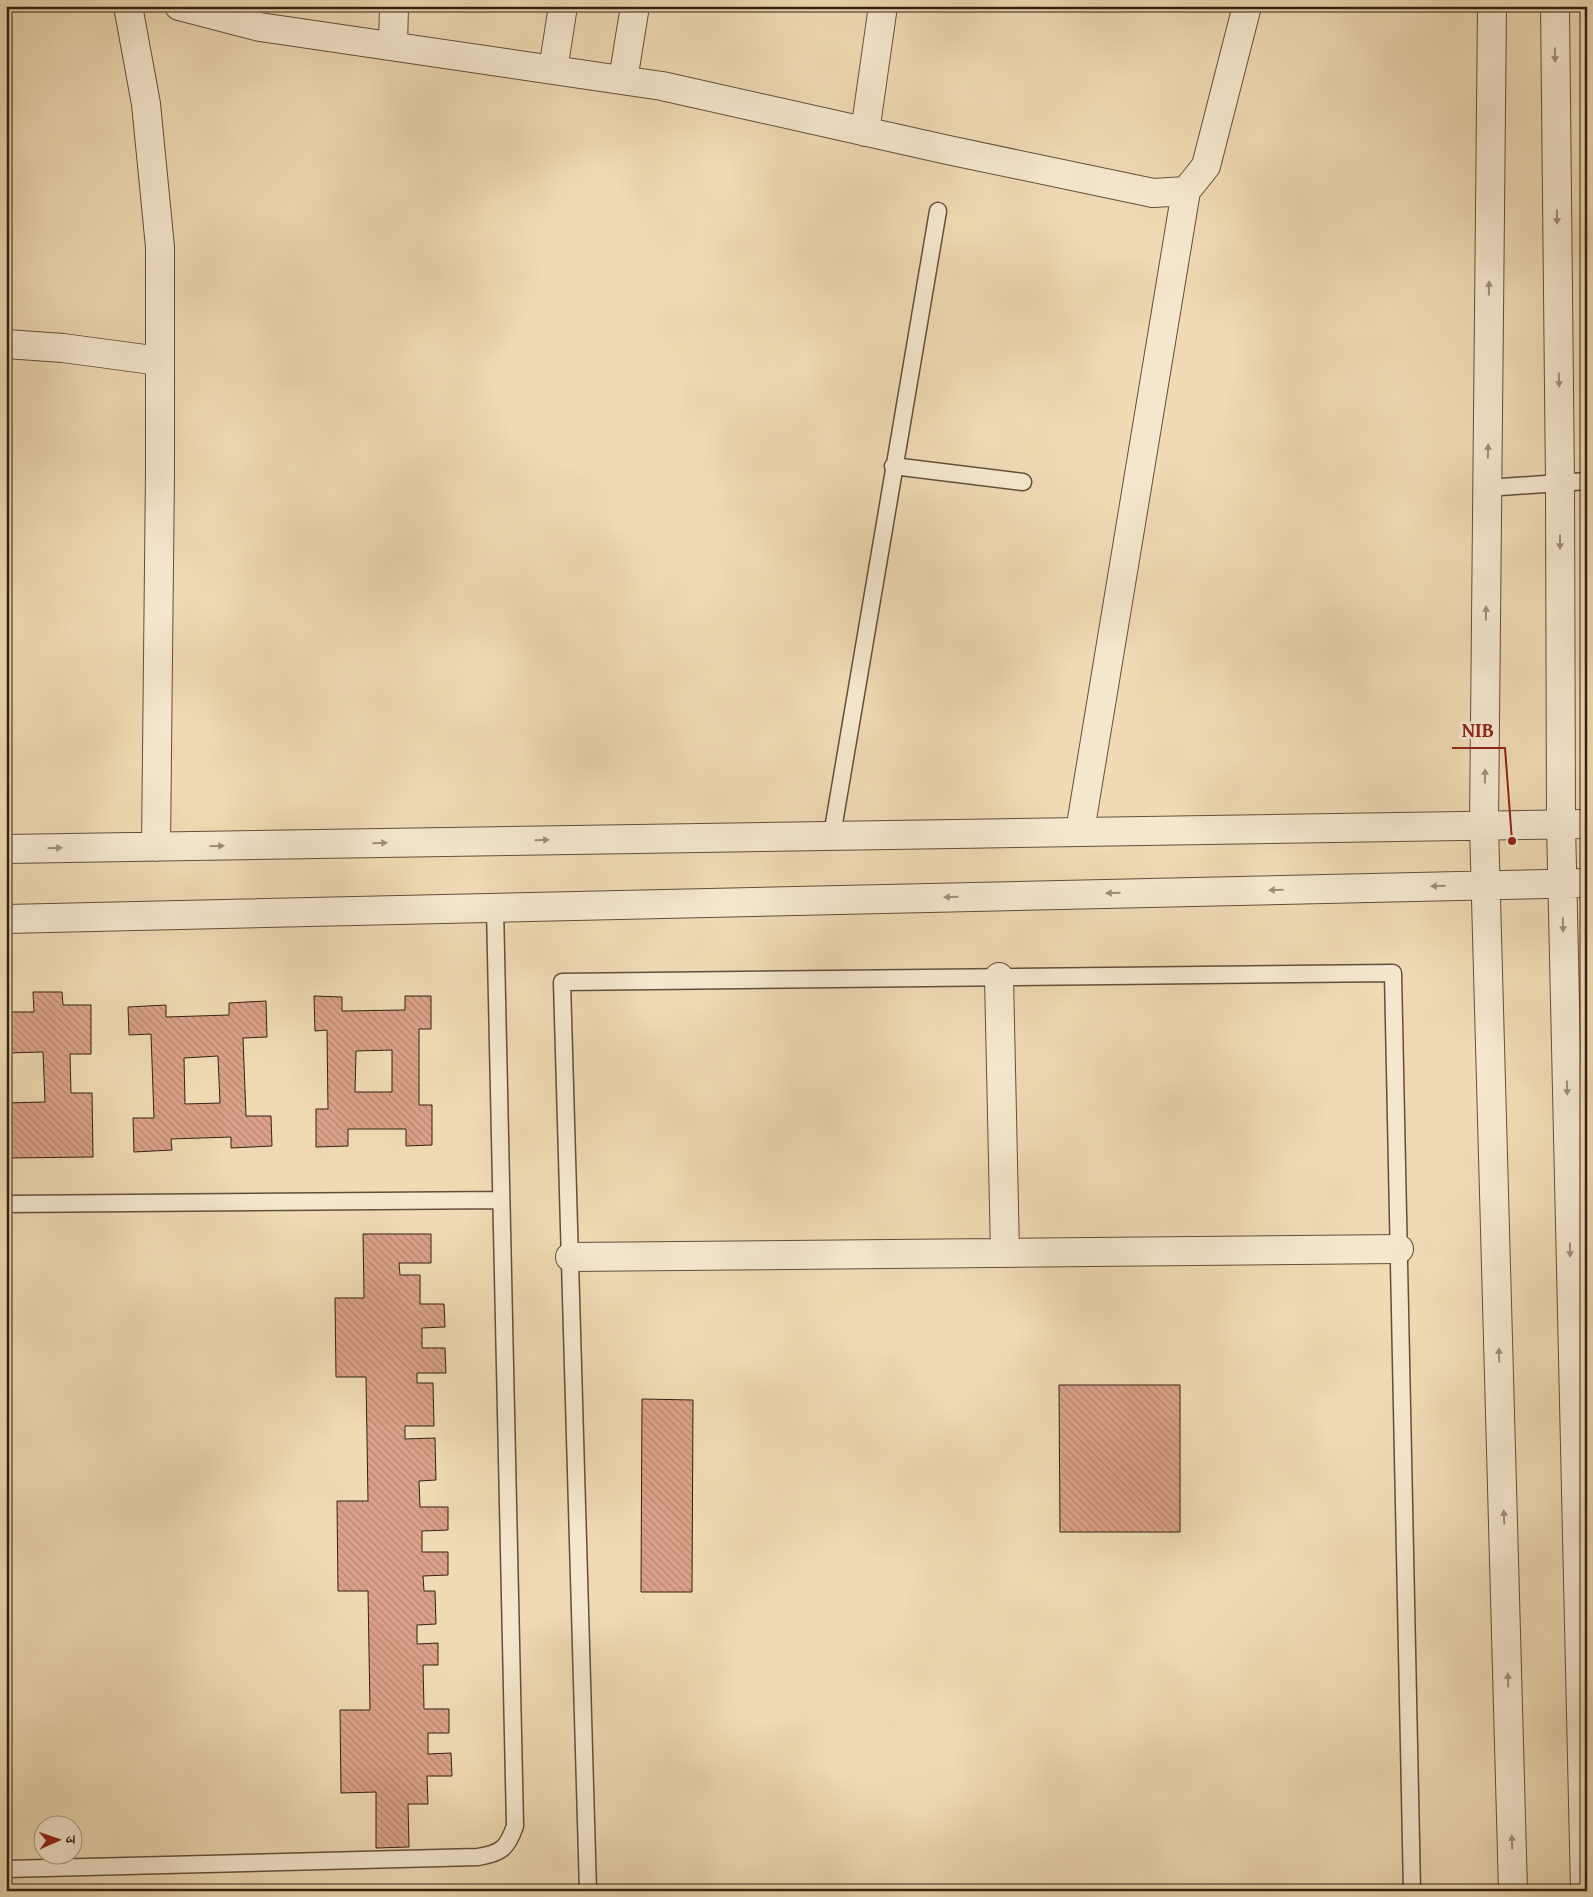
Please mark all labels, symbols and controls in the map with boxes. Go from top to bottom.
one-way arrow [1552,47,1560,63]
one-way arrow [1553,210,1561,226]
one-way arrow [1485,280,1493,296]
one-way arrow [1555,372,1563,388]
one-way arrow [1484,443,1492,459]
one-way arrow [1556,535,1564,551]
one-way arrow [1482,605,1490,621]
callout: NIB [1452,713,1505,748]
text: NIB [1462,715,1494,744]
one-way arrow [1481,768,1489,784]
one-way arrow [535,836,551,844]
one-way arrow [372,839,388,847]
one-way arrow [210,841,226,849]
one-way arrow [47,844,63,852]
one-way arrow [1430,882,1446,890]
one-way arrow [1267,886,1283,894]
one-way arrow [1105,890,1121,898]
one-way arrow [943,893,959,901]
one-way arrow [1559,918,1567,934]
one-way arrow [1563,1080,1571,1096]
one-way arrow [1566,1243,1574,1259]
one-way arrow [1495,1346,1503,1362]
one-way arrow [1499,1509,1507,1525]
one-way arrow [1504,1671,1512,1687]
north arrow [32,1814,82,1864]
one-way arrow [1508,1834,1516,1850]
text: उ [61,1835,81,1844]

